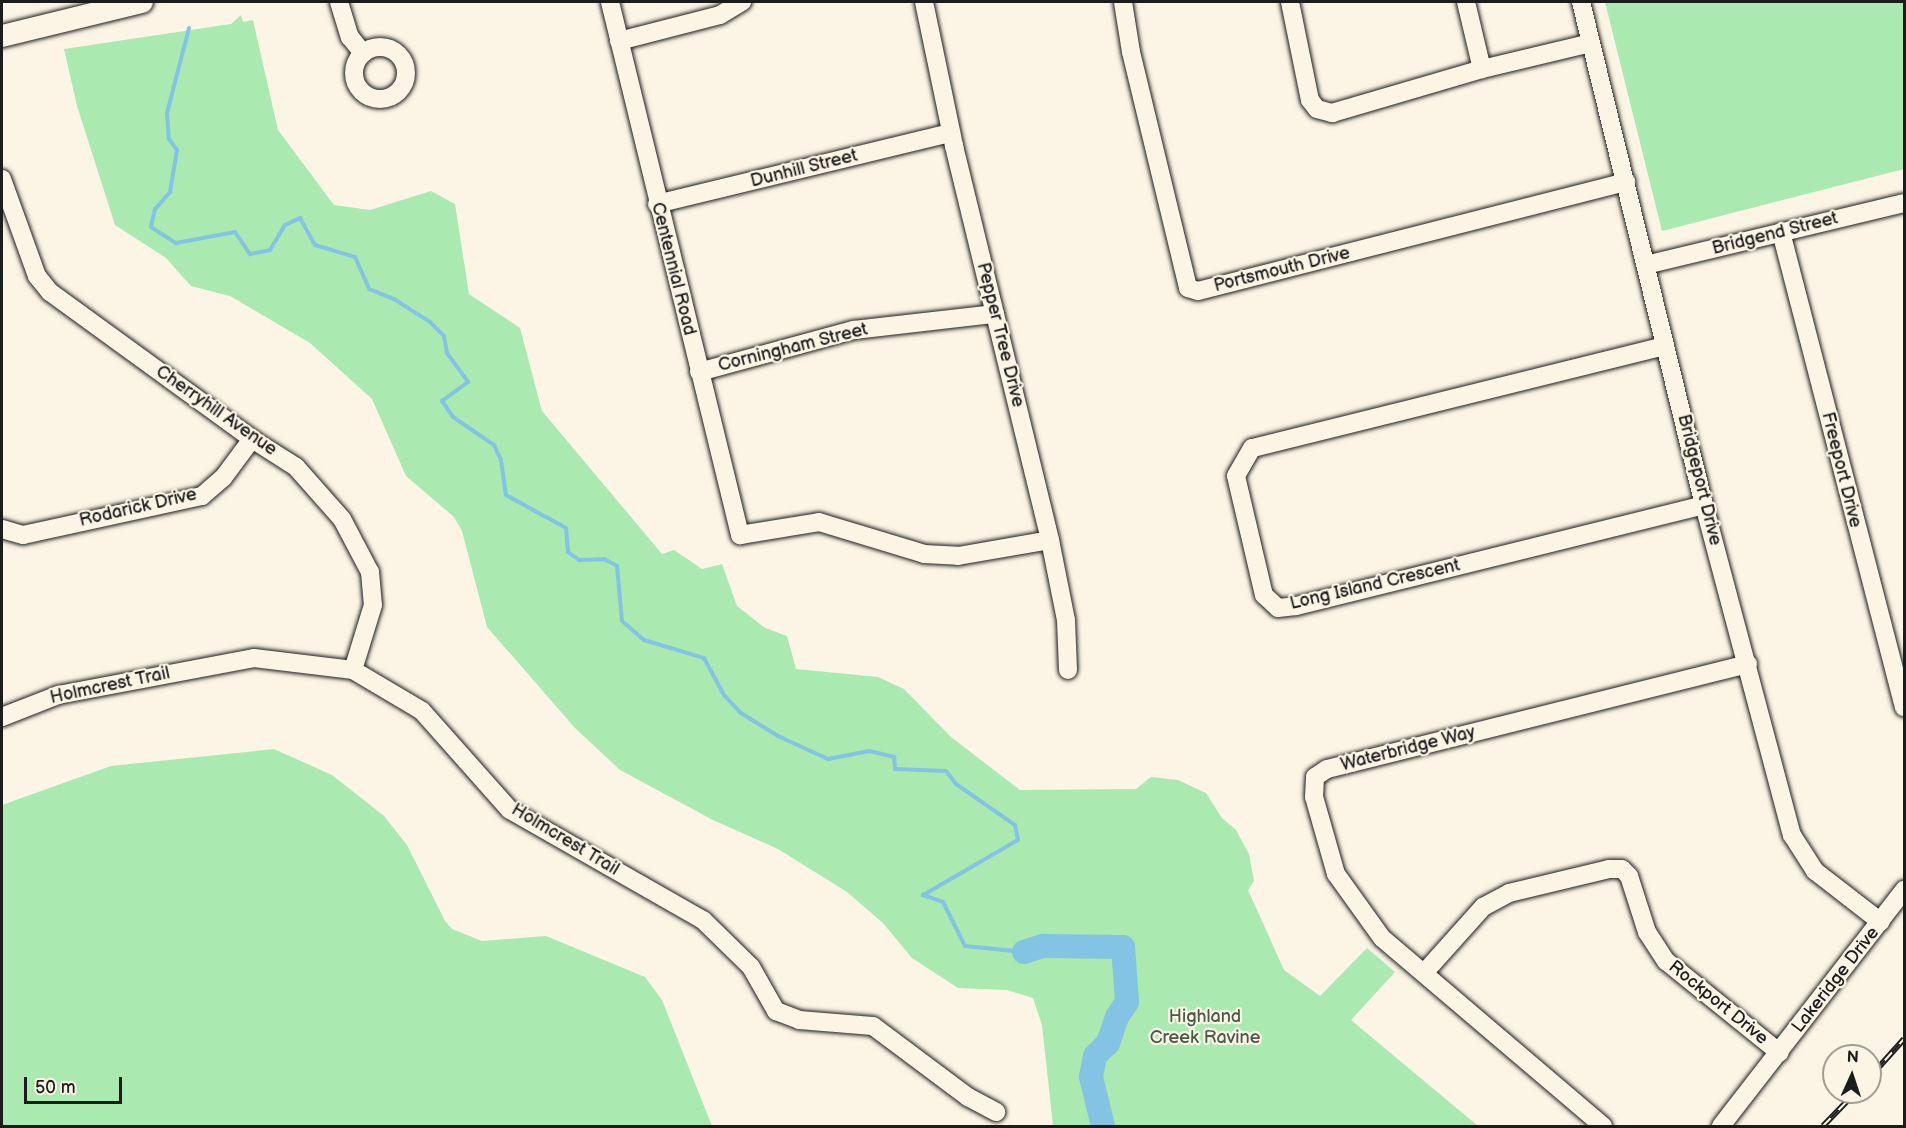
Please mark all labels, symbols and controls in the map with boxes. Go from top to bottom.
street label: Dunhill Street [748,145,860,193]
street label: Centennial Road [646,200,700,338]
street label: Bridgend Street [1710,208,1840,260]
street label: Portsmouth Drive [1212,243,1352,297]
street label: Pepper Tree Drive [972,260,1028,410]
street label: Corningham Street [716,319,870,377]
street label: Cherryhill Avenue [151,361,281,461]
street label: Freeport Drive [1816,410,1866,530]
street label: Bridgeport Drive [1672,412,1726,548]
street label: Rodarick Drive [77,484,199,532]
street label: Long Island Crescent [1288,555,1462,615]
street label: Holmcrest Trail [48,663,172,709]
street label: Waterbridge Way [1338,722,1478,776]
street label: Holmcrest Trail [507,799,623,881]
street label: Lakeridge Drive [1788,923,1884,1037]
street label: Rockport Drive [1664,956,1772,1050]
park label: Highland Creek Ravine [1150,1007,1260,1050]
north arrow [1822,1044,1882,1104]
text: N [1846,1048,1859,1067]
scale bar [27,1065,124,1103]
text: 50 m [35,1077,76,1098]

